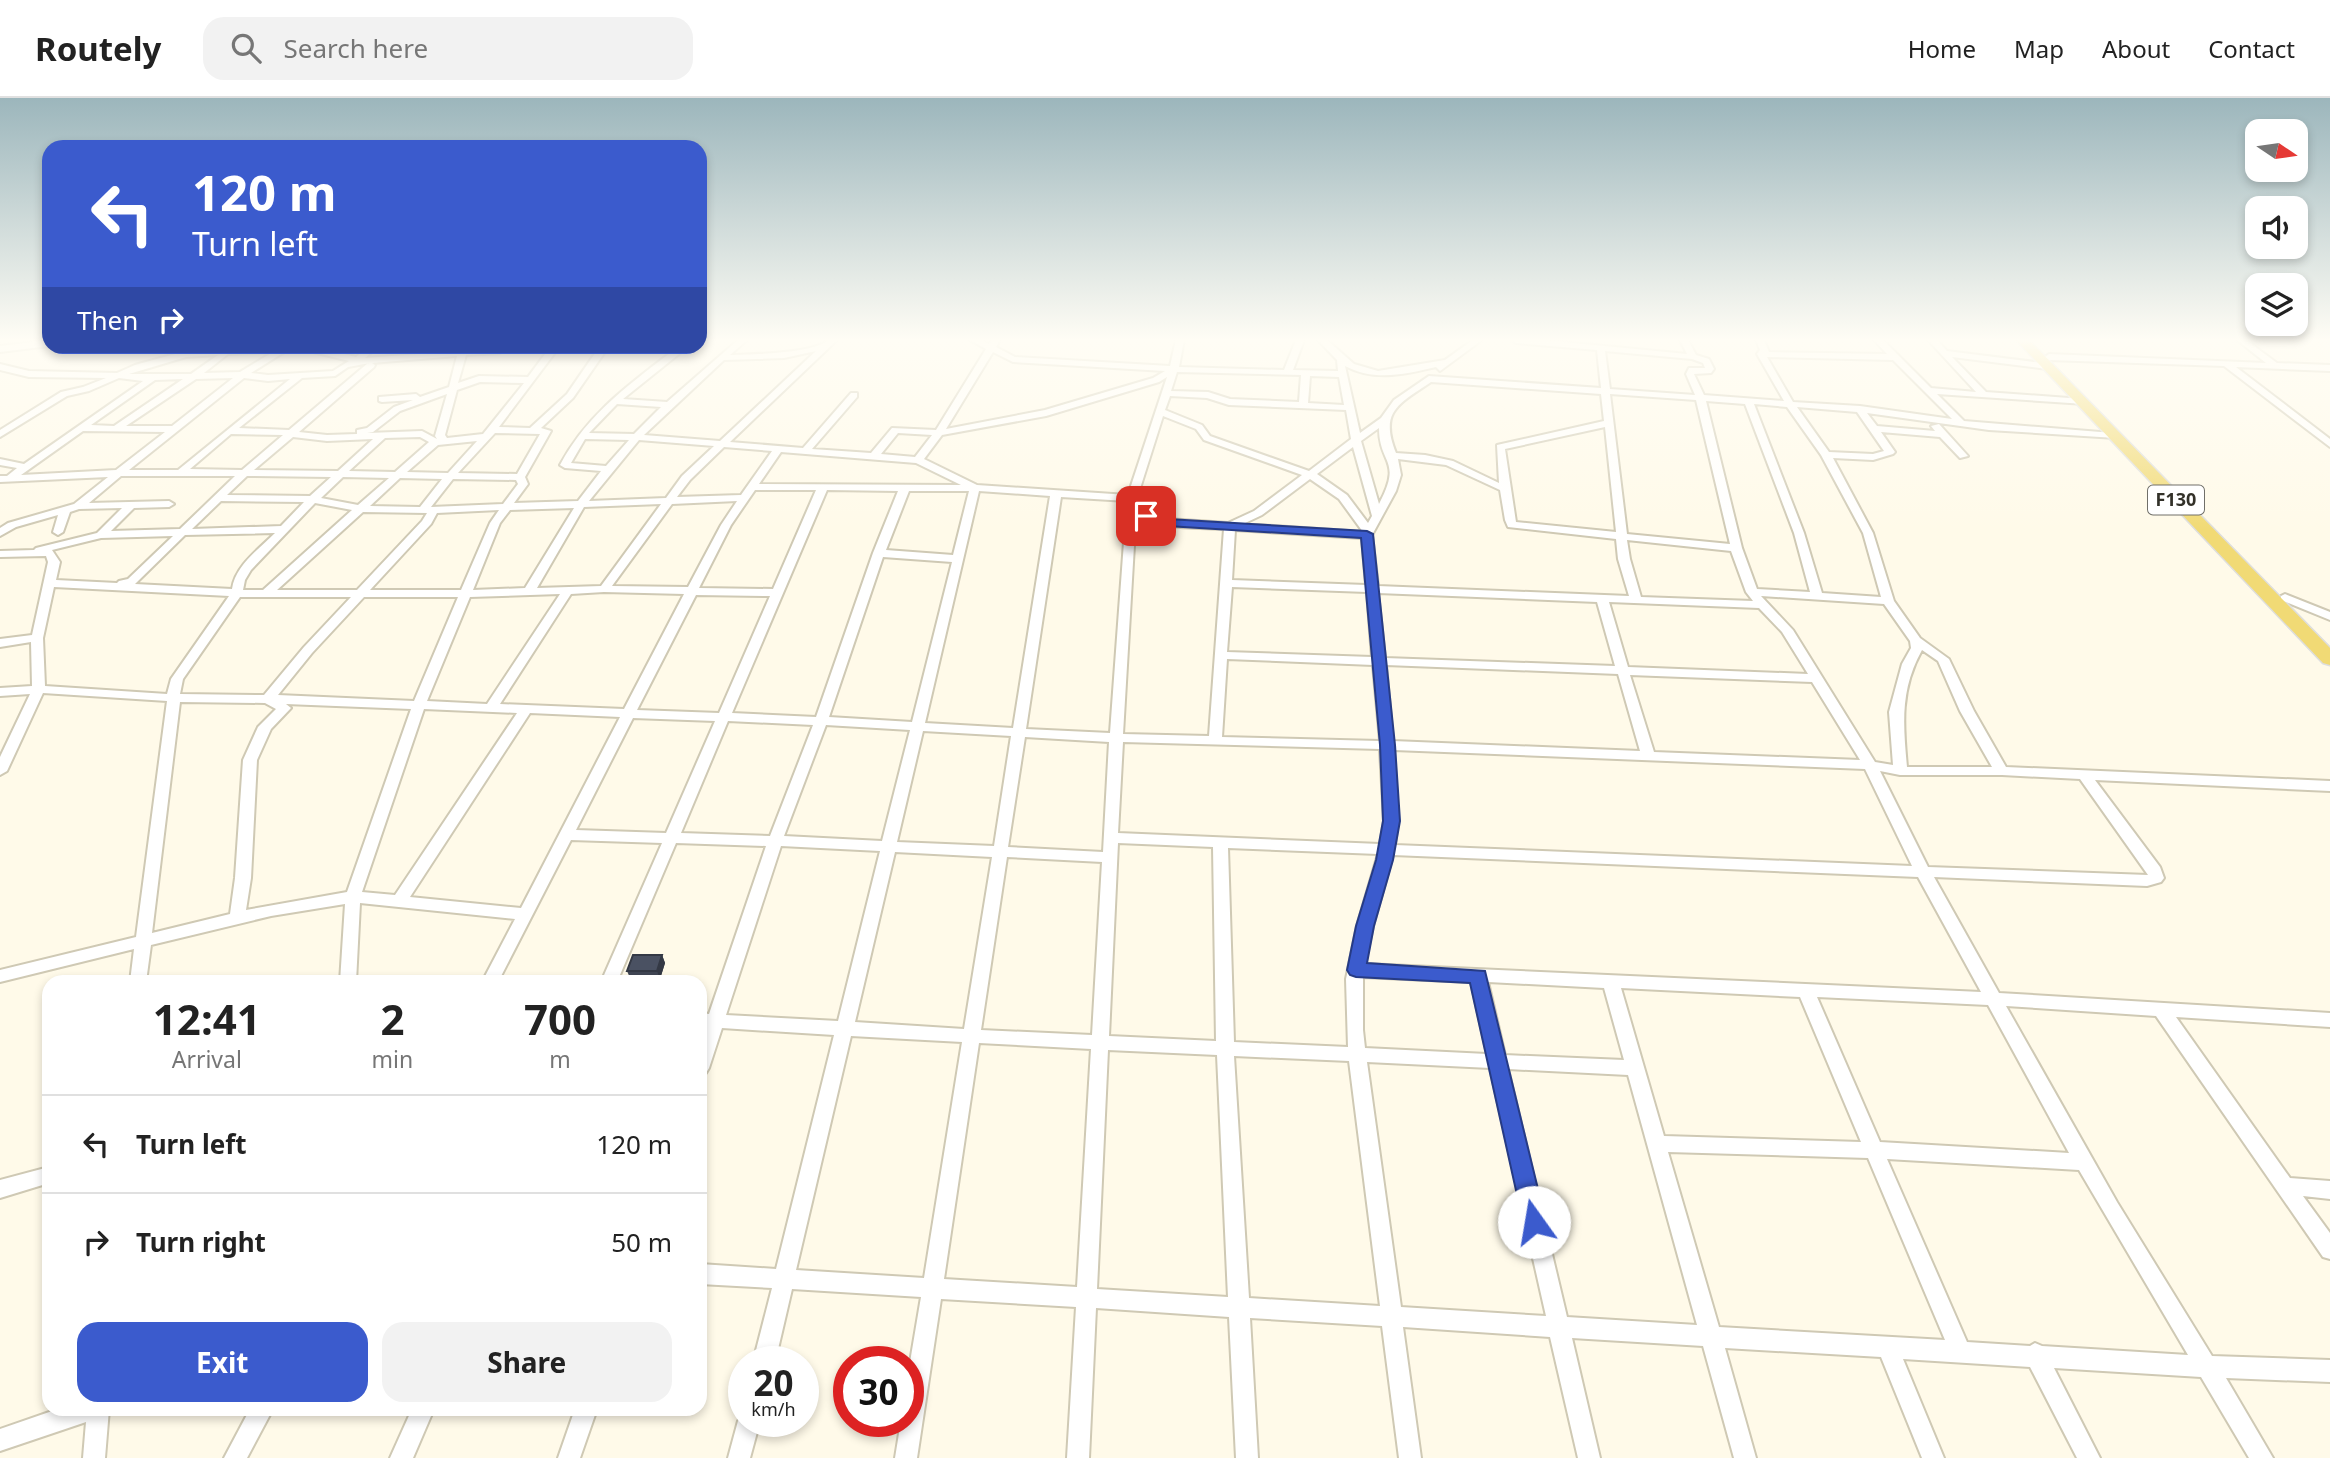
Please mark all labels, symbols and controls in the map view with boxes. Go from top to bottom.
search box [203,17,693,80]
text: Routely [35,26,161,71]
icon: search [227,29,265,67]
text: Search here [283,30,428,66]
text: Home [1908,32,1976,65]
text: Map [2014,32,2064,65]
text: About [2102,32,2170,65]
text: Contact [2208,32,2295,65]
north arrow [2245,119,2308,182]
map controls [2245,119,2308,336]
text: 120 m [192,159,337,225]
icon: left [77,168,168,259]
button: sound [2245,196,2308,259]
text: Turn left [192,222,318,265]
button: layers [2245,273,2308,336]
icon: right [152,301,190,339]
text: Then [77,302,138,338]
pin [1116,486,1176,546]
road number: F130 [2148,486,2204,514]
icon: arrive [1127,497,1165,535]
text: 12:41 [153,990,261,1047]
text: 2 [380,990,404,1047]
text: 700 [524,990,596,1047]
text: Arrival [172,1043,242,1075]
text: min [372,1043,413,1075]
text: m [549,1043,571,1075]
icon: left [77,1125,115,1163]
text: Turn left [136,1126,247,1162]
text: 120 m [596,1126,672,1162]
position arrow [1497,1185,1571,1259]
icon: right [77,1223,115,1261]
text: Turn right [136,1224,266,1260]
text: 50 m [611,1224,672,1260]
button: Exit [77,1322,368,1402]
button: Share [382,1322,672,1402]
speed limit sign: 30 [833,1346,924,1437]
text: 20 [753,1359,794,1406]
text: km/h [751,1397,796,1421]

